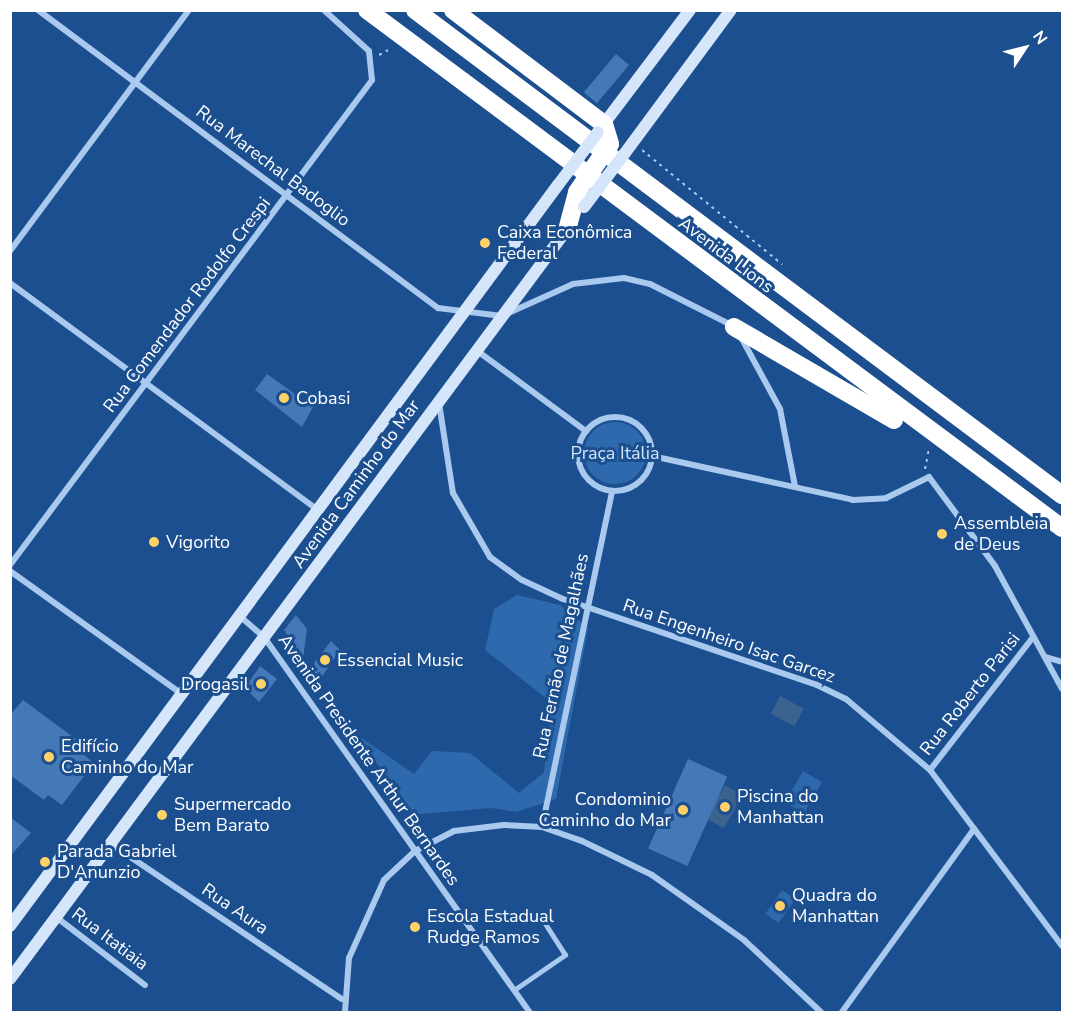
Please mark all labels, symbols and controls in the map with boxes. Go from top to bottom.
north arrow [995,18,1055,78]
text: N [1027,26,1052,49]
street label: Rua Marechal Badoglio [192,101,354,231]
street label: Rua Comendador Rodolfo Crespi [99,193,275,417]
street label: Avenida Lions [674,212,778,298]
place label: Caixa Econômica Federal [497,222,632,264]
marker: Caixa Econômica Federal [478,236,492,250]
place label: Cobasi [296,387,350,409]
marker: Cobasi [277,391,291,405]
street label: Avenida Caminho do Mar [288,396,424,572]
park label: Praça Itália [570,442,660,464]
place label: Assembleia de Deus [954,513,1048,556]
marker: Assembleia de Deus [935,527,949,541]
place label: Vigorito [166,531,230,553]
marker: Vigorito [147,535,161,549]
street label: Rua Fernão de Magalhães [529,551,593,761]
street label: Rua Engenheiro Isac Garcez [620,594,838,688]
street label: Rua Roberto Parisi [915,628,1025,760]
street label: Avenida Presidente Arthur Bernardes [274,630,464,890]
place label: Essencial Music [337,649,463,671]
marker: Essencial Music [318,653,332,667]
place label: Drogasil [181,673,249,695]
marker: Drogasil [254,677,268,691]
place label: Edifício Caminho do Mar [61,736,194,778]
marker: Edifício Caminho do Mar [42,750,56,764]
place label: Piscina do Manhattan [737,786,824,828]
place label: Condominio Caminho do Mar [538,789,671,832]
place label: Supermercado Bem Barato [174,794,291,836]
marker: Piscina do Manhattan [718,800,732,814]
marker: Condominio Caminho do Mar [676,803,690,817]
marker: Supermercado Bem Barato [155,808,169,822]
place label: Parada Gabriel D'Anunzio [57,841,177,884]
marker: Parada Gabriel D'Anunzio [38,855,52,869]
street label: Rua Aura [198,879,272,939]
place label: Quadra do Manhattan [792,885,879,928]
marker: Quadra do Manhattan [773,899,787,913]
street label: Rua Itatiaia [67,903,153,975]
place label: Escola Estadual Rudge Ramos [427,906,554,948]
marker: Escola Estadual Rudge Ramos [408,920,422,934]

